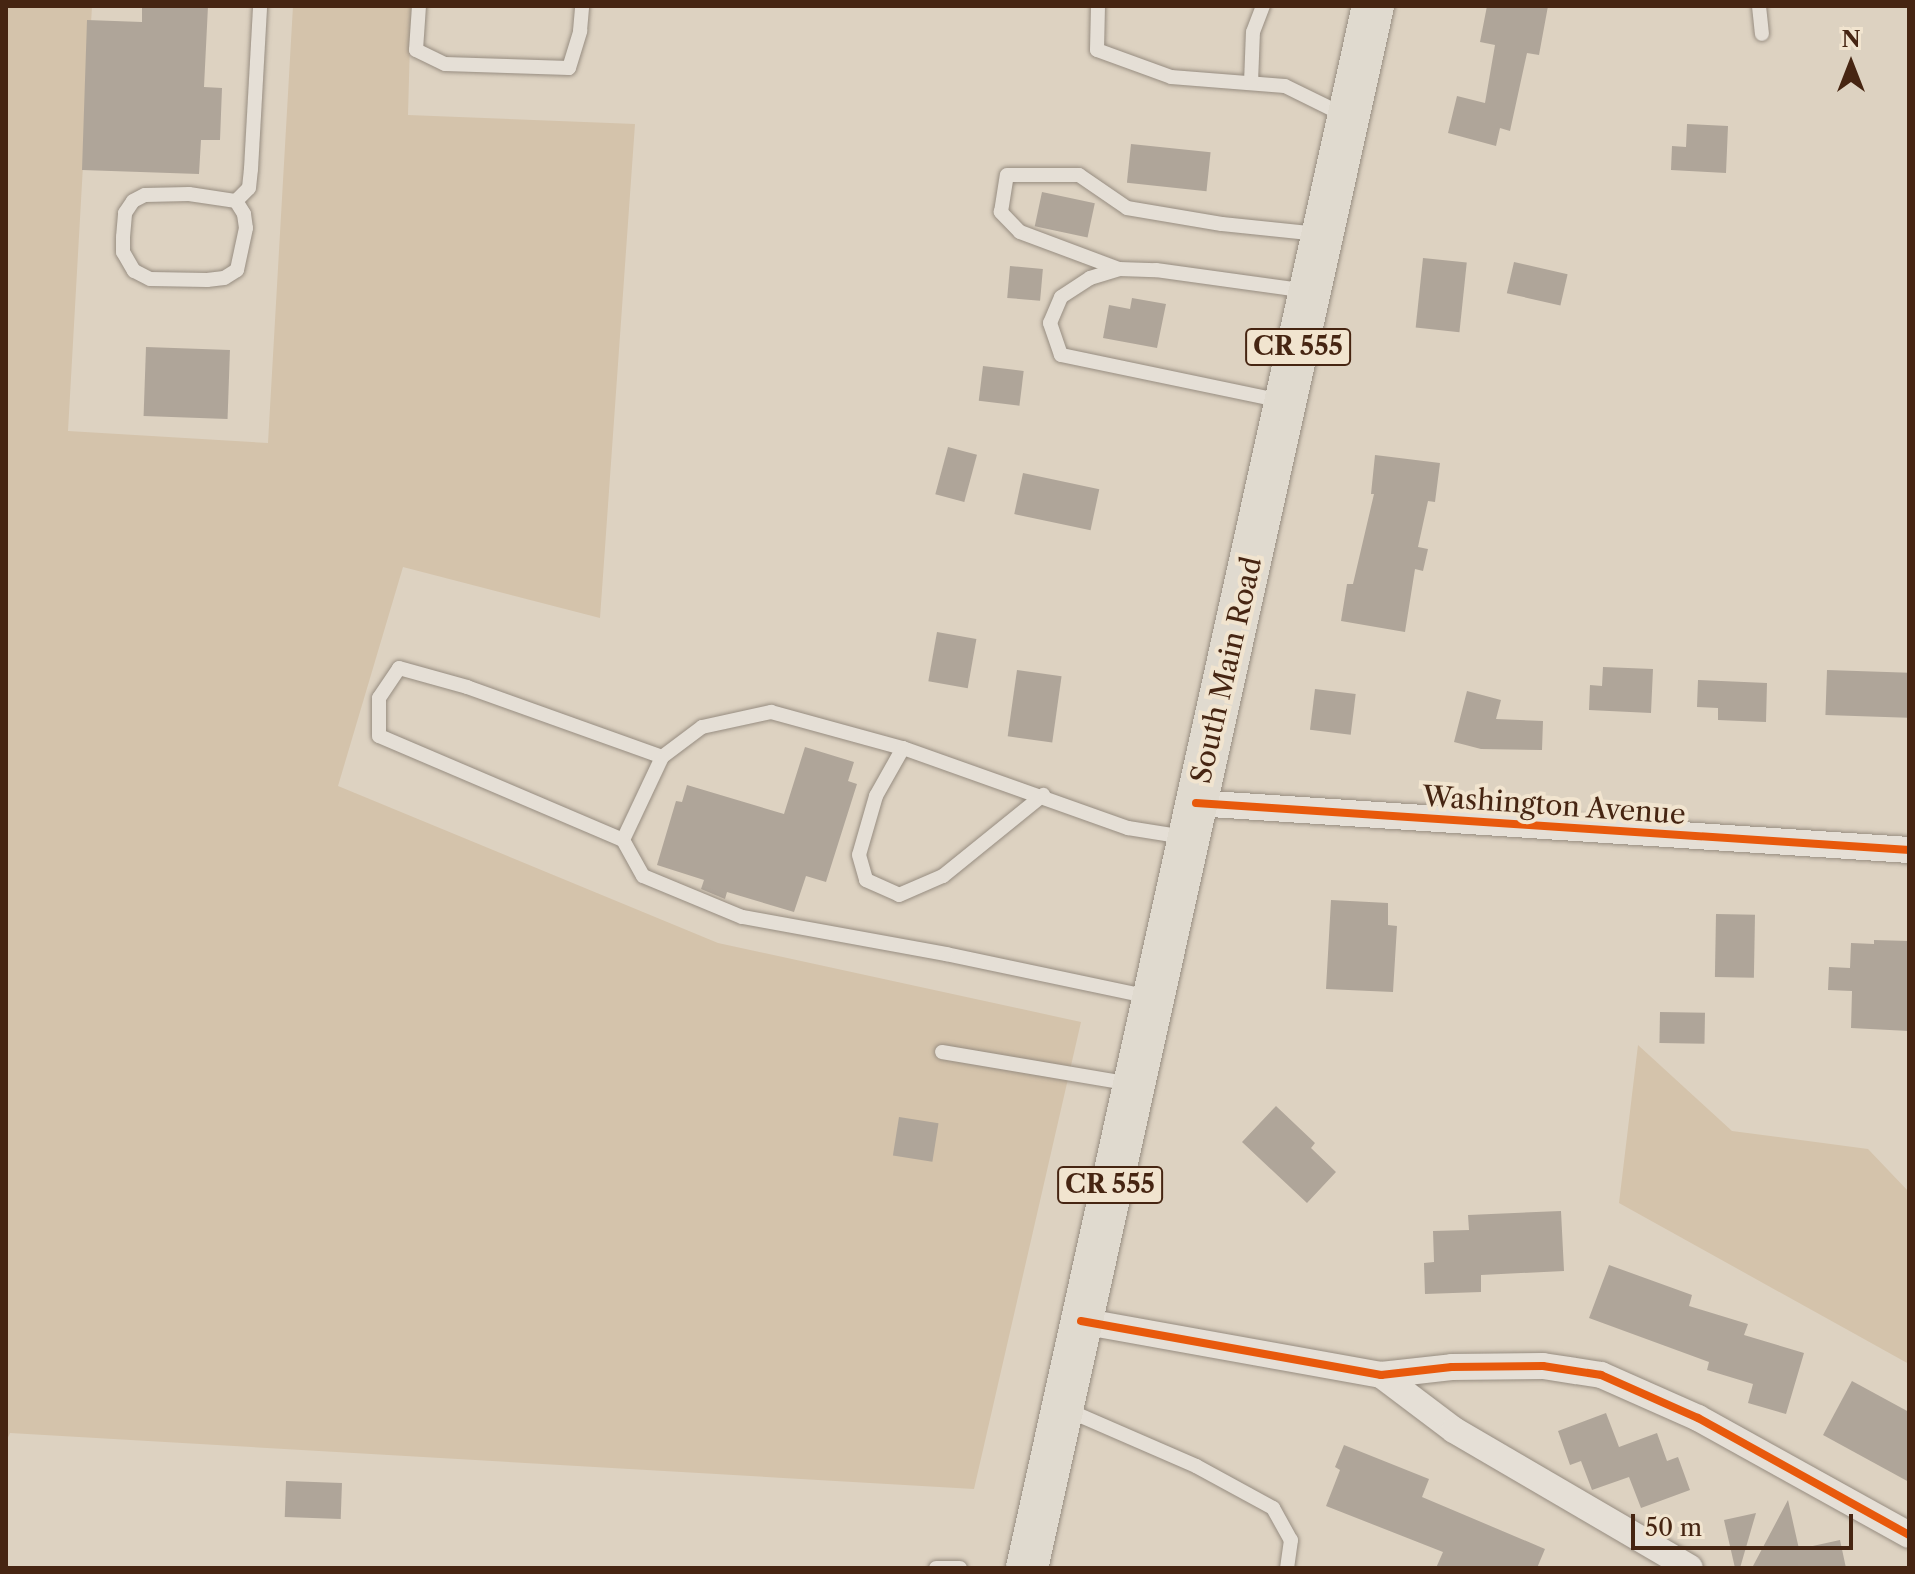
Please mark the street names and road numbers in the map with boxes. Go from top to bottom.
road number: CR 555 [1244,325,1352,369]
street label: South Main Road [1184,553,1268,787]
street label: Washington Avenue [1421,779,1687,831]
road number: CR 555 [1056,1163,1164,1207]

